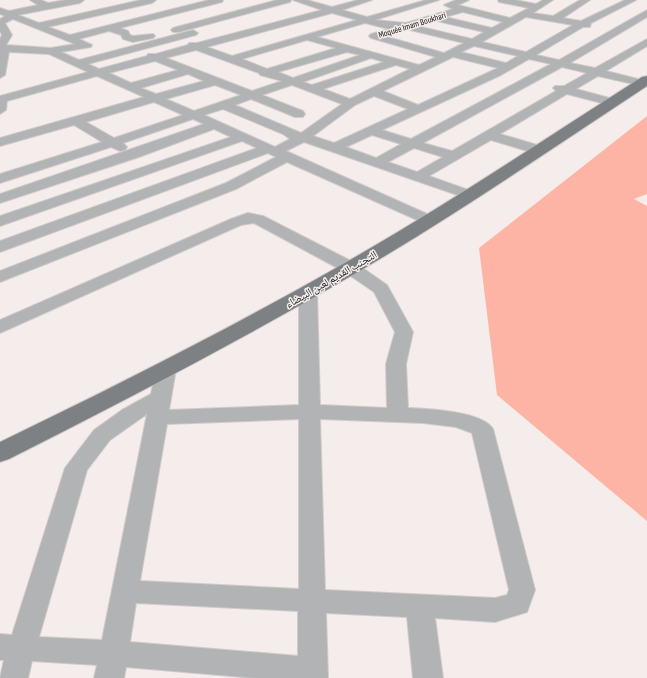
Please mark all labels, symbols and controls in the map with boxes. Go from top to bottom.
street label: Moquée Imam Boukhari [377,10,448,41]
street label: التجنب القديم لعين البيضاء [283,248,380,312]

